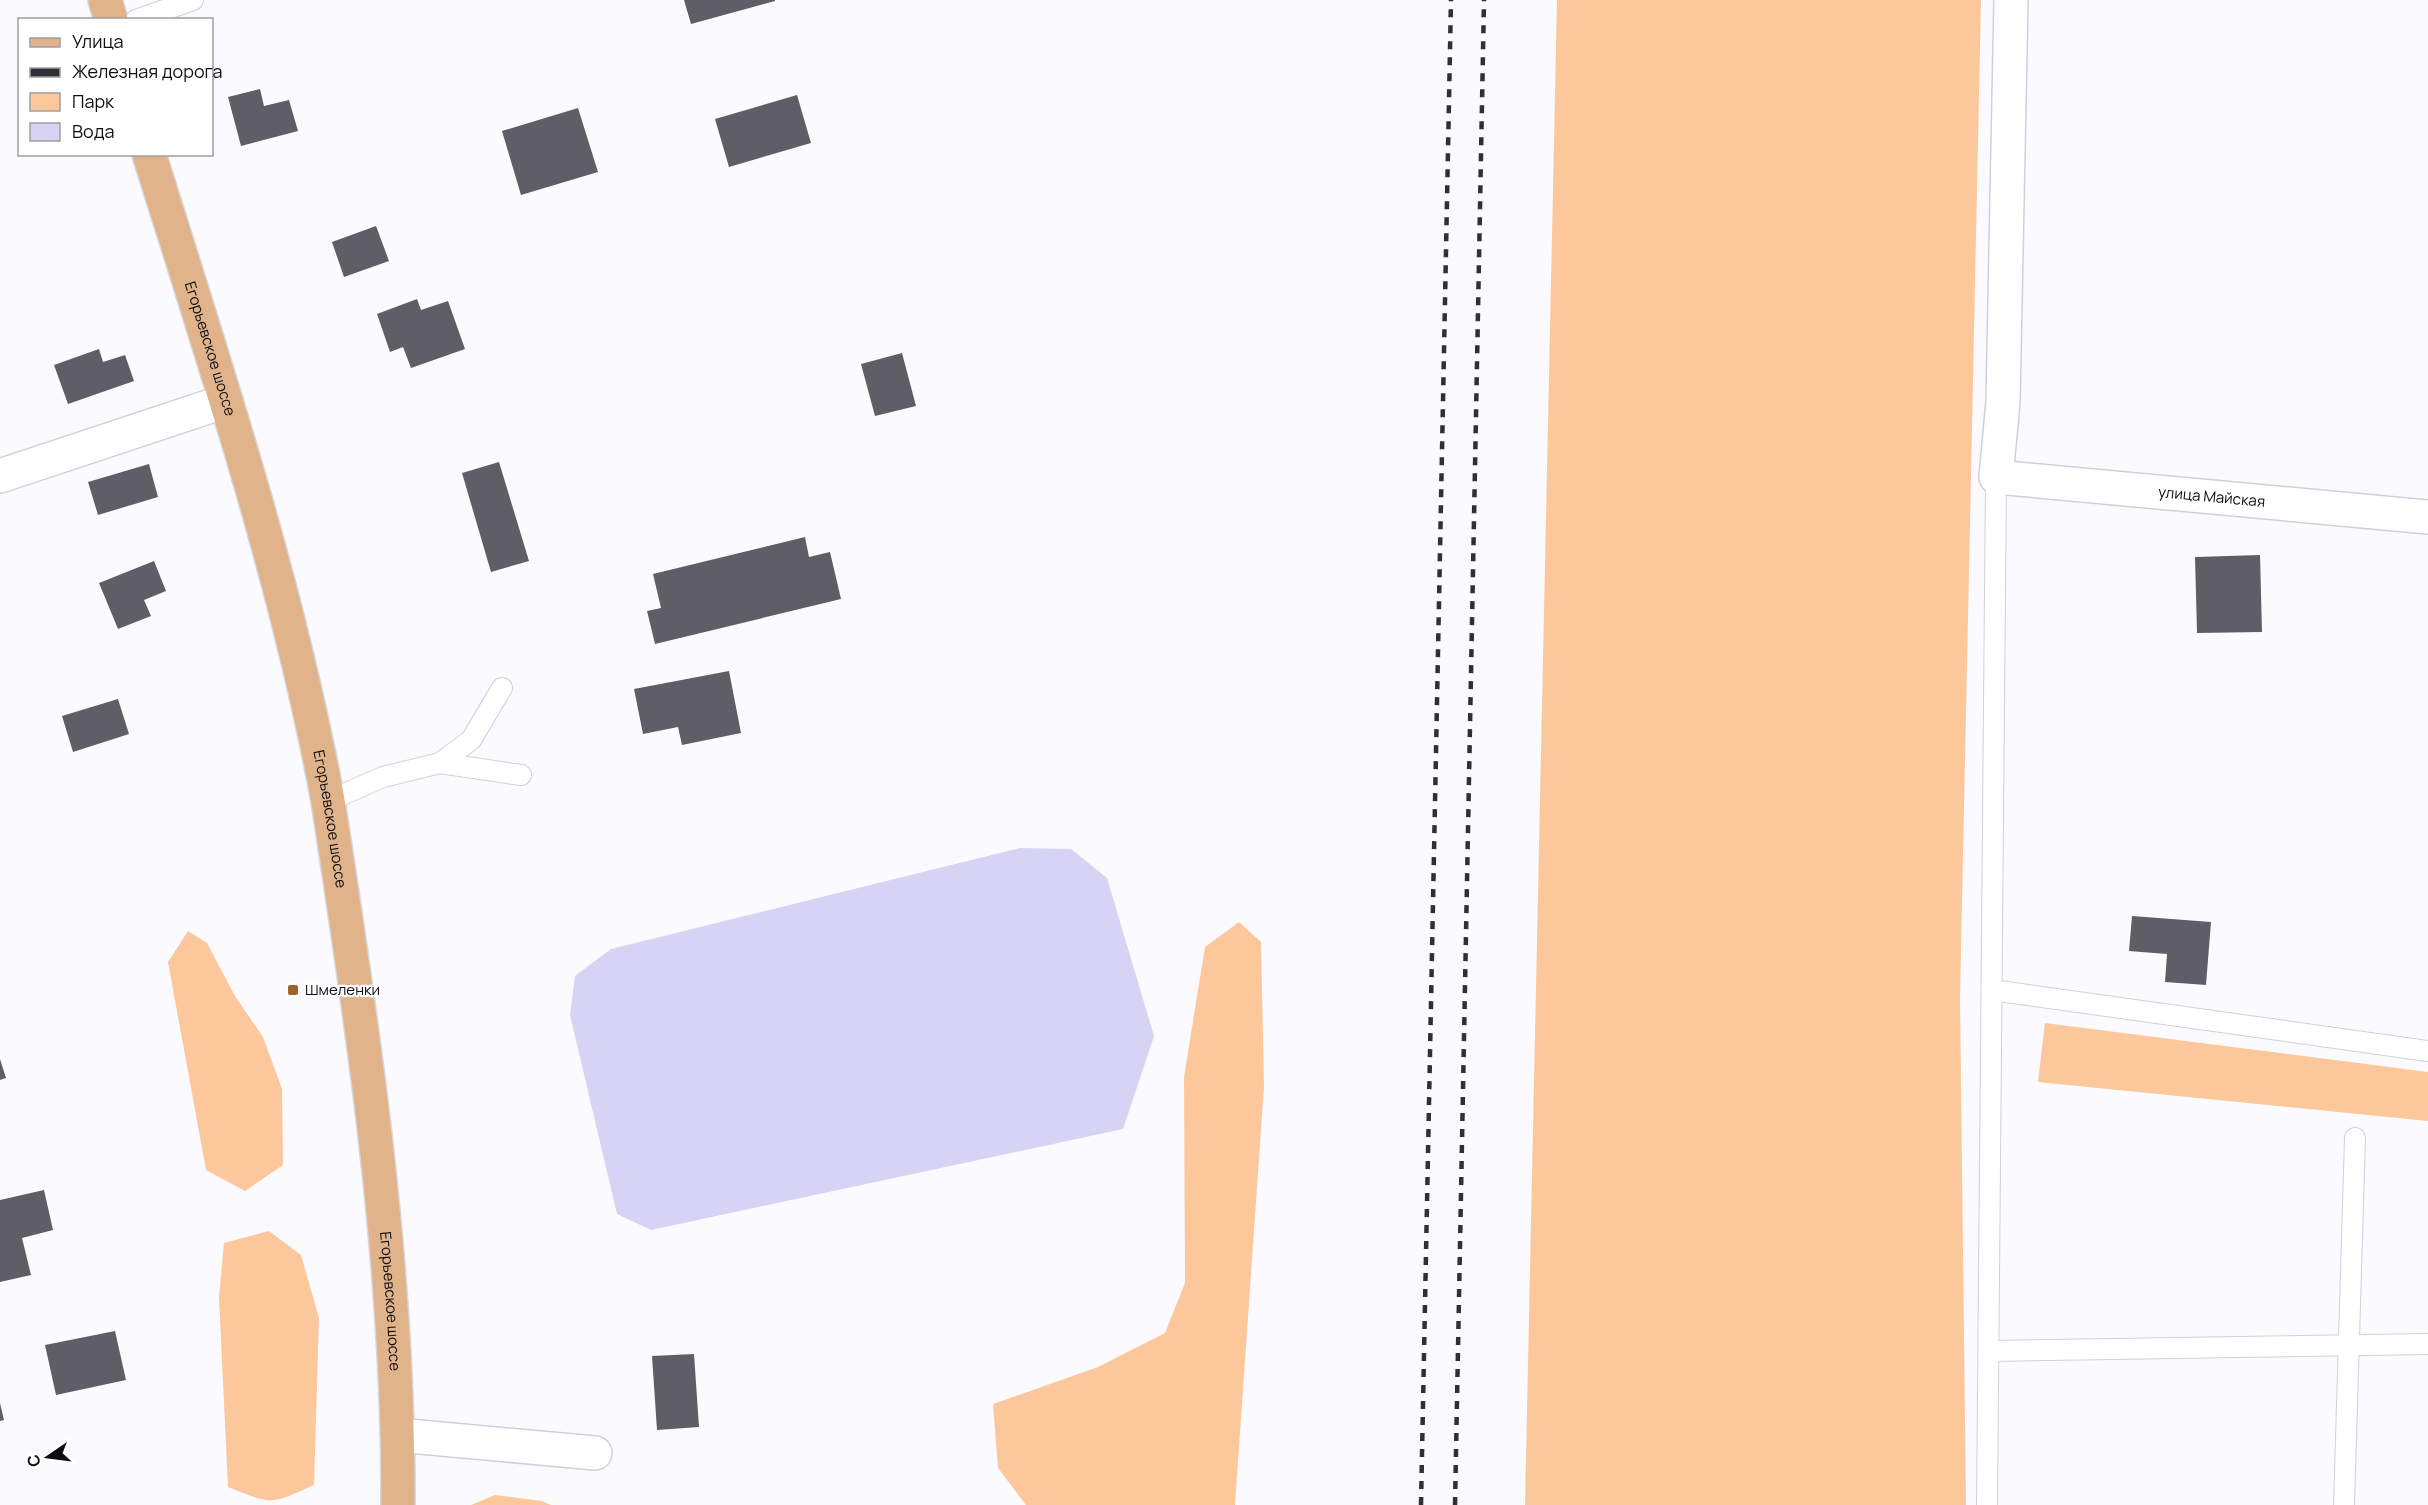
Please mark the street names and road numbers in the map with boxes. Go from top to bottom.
street label: Егорьевское шоссе [180,279,241,419]
street label: улица Майская [2157,481,2266,512]
street label: Егорьевское шоссе [308,748,352,890]
street label: Егорьевское шоссе [375,1231,406,1372]

